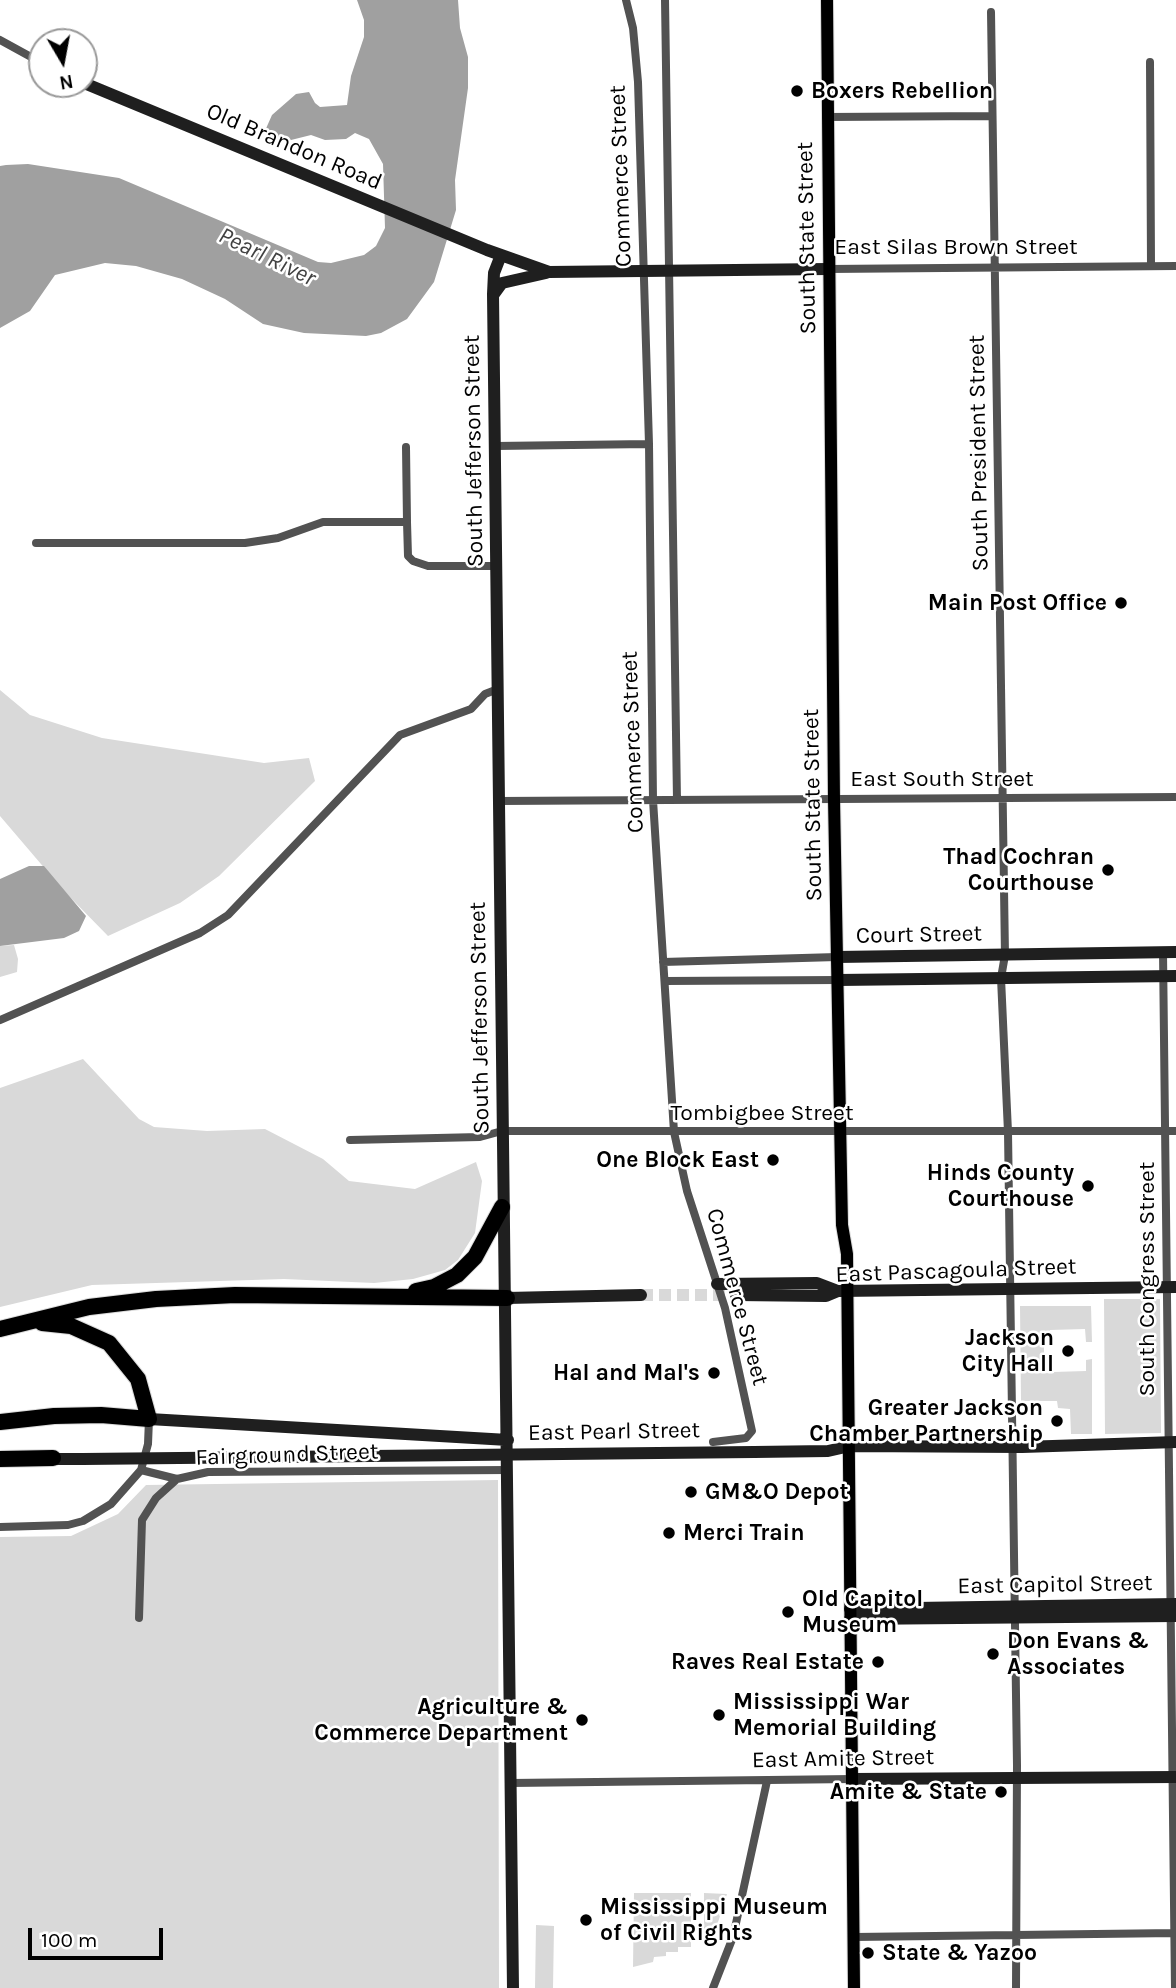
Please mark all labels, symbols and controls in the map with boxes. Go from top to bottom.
north arrow [28,28,98,98]
text: N [58,70,75,94]
place label: Boxers Rebellion [811,77,993,105]
marker: Boxers Rebellion [789,83,805,99]
street label: Commerce Street [604,85,638,267]
street label: Old Brandon Road [202,98,386,196]
street label: South State Street [792,141,822,335]
water label: Pearl River [214,221,320,293]
street label: East Silas Brown Street [834,233,1078,261]
street label: South President Street [963,334,995,572]
street label: South Jefferson Street [458,335,490,567]
place label: Main Post Office [928,589,1107,617]
marker: Main Post Office [1113,595,1129,611]
street label: Commerce Street [616,651,650,833]
street label: South State Street [798,708,828,902]
street label: East South Street [850,765,1034,793]
place label: Thad Cochran Courthouse [943,843,1094,897]
marker: Thad Cochran Courthouse [1100,862,1116,878]
street label: South Jefferson Street [464,902,496,1134]
street label: Court Street [856,920,982,950]
street label: Tombigbee Street [670,1099,854,1127]
place label: One Block East [596,1146,759,1174]
marker: One Block East [765,1152,781,1168]
place label: Hinds County Courthouse [927,1159,1074,1213]
street label: South Congress Street [1133,1162,1161,1396]
marker: Hinds County Courthouse [1080,1178,1096,1194]
street label: Commerce Street [700,1205,774,1389]
street label: East Pascagoula Street [835,1253,1077,1289]
place label: Jackson City Hall [962,1324,1054,1378]
marker: Jackson City Hall [1060,1343,1076,1359]
place label: Hal and Mal's [553,1359,700,1387]
marker: Hal and Mal's [706,1365,722,1381]
place label: Greater Jackson Chamber Partnership [809,1394,1043,1448]
marker: Greater Jackson Chamber Partnership [1049,1413,1065,1429]
street label: East Pearl Street [528,1417,700,1447]
street label: Fairground Street [195,1438,379,1472]
place label: GM&O Depot [705,1478,848,1506]
marker: GM&O Depot [683,1484,699,1500]
place label: Merci Train [683,1519,804,1547]
marker: Merci Train [661,1525,677,1541]
street label: East Capitol Street [957,1569,1153,1601]
place label: Old Capitol Museum [802,1585,923,1639]
marker: Old Capitol Museum [780,1604,796,1620]
place label: Don Evans & Associates [1007,1627,1149,1681]
marker: Don Evans & Associates [985,1646,1001,1662]
place label: Raves Real Estate [671,1648,864,1676]
marker: Raves Real Estate [870,1654,886,1670]
place label: Mississippi War Memorial Building [733,1688,936,1742]
place label: Agriculture & Commerce Department [314,1693,568,1747]
marker: Mississippi War Memorial Building [711,1707,727,1723]
marker: Agriculture & Commerce Department [574,1712,590,1728]
street label: East Amite Street [752,1744,934,1774]
place label: Amite & State [830,1778,987,1806]
marker: Amite & State [993,1784,1009,1800]
place label: Mississippi Museum of Civil Rights [600,1893,828,1947]
marker: Mississippi Museum of Civil Rights [578,1912,594,1928]
scale bar [32,1914,166,1958]
text: 100 m [41,1928,98,1952]
place label: State & Yazoo [882,1939,1037,1967]
marker: State & Yazoo [860,1945,876,1961]

